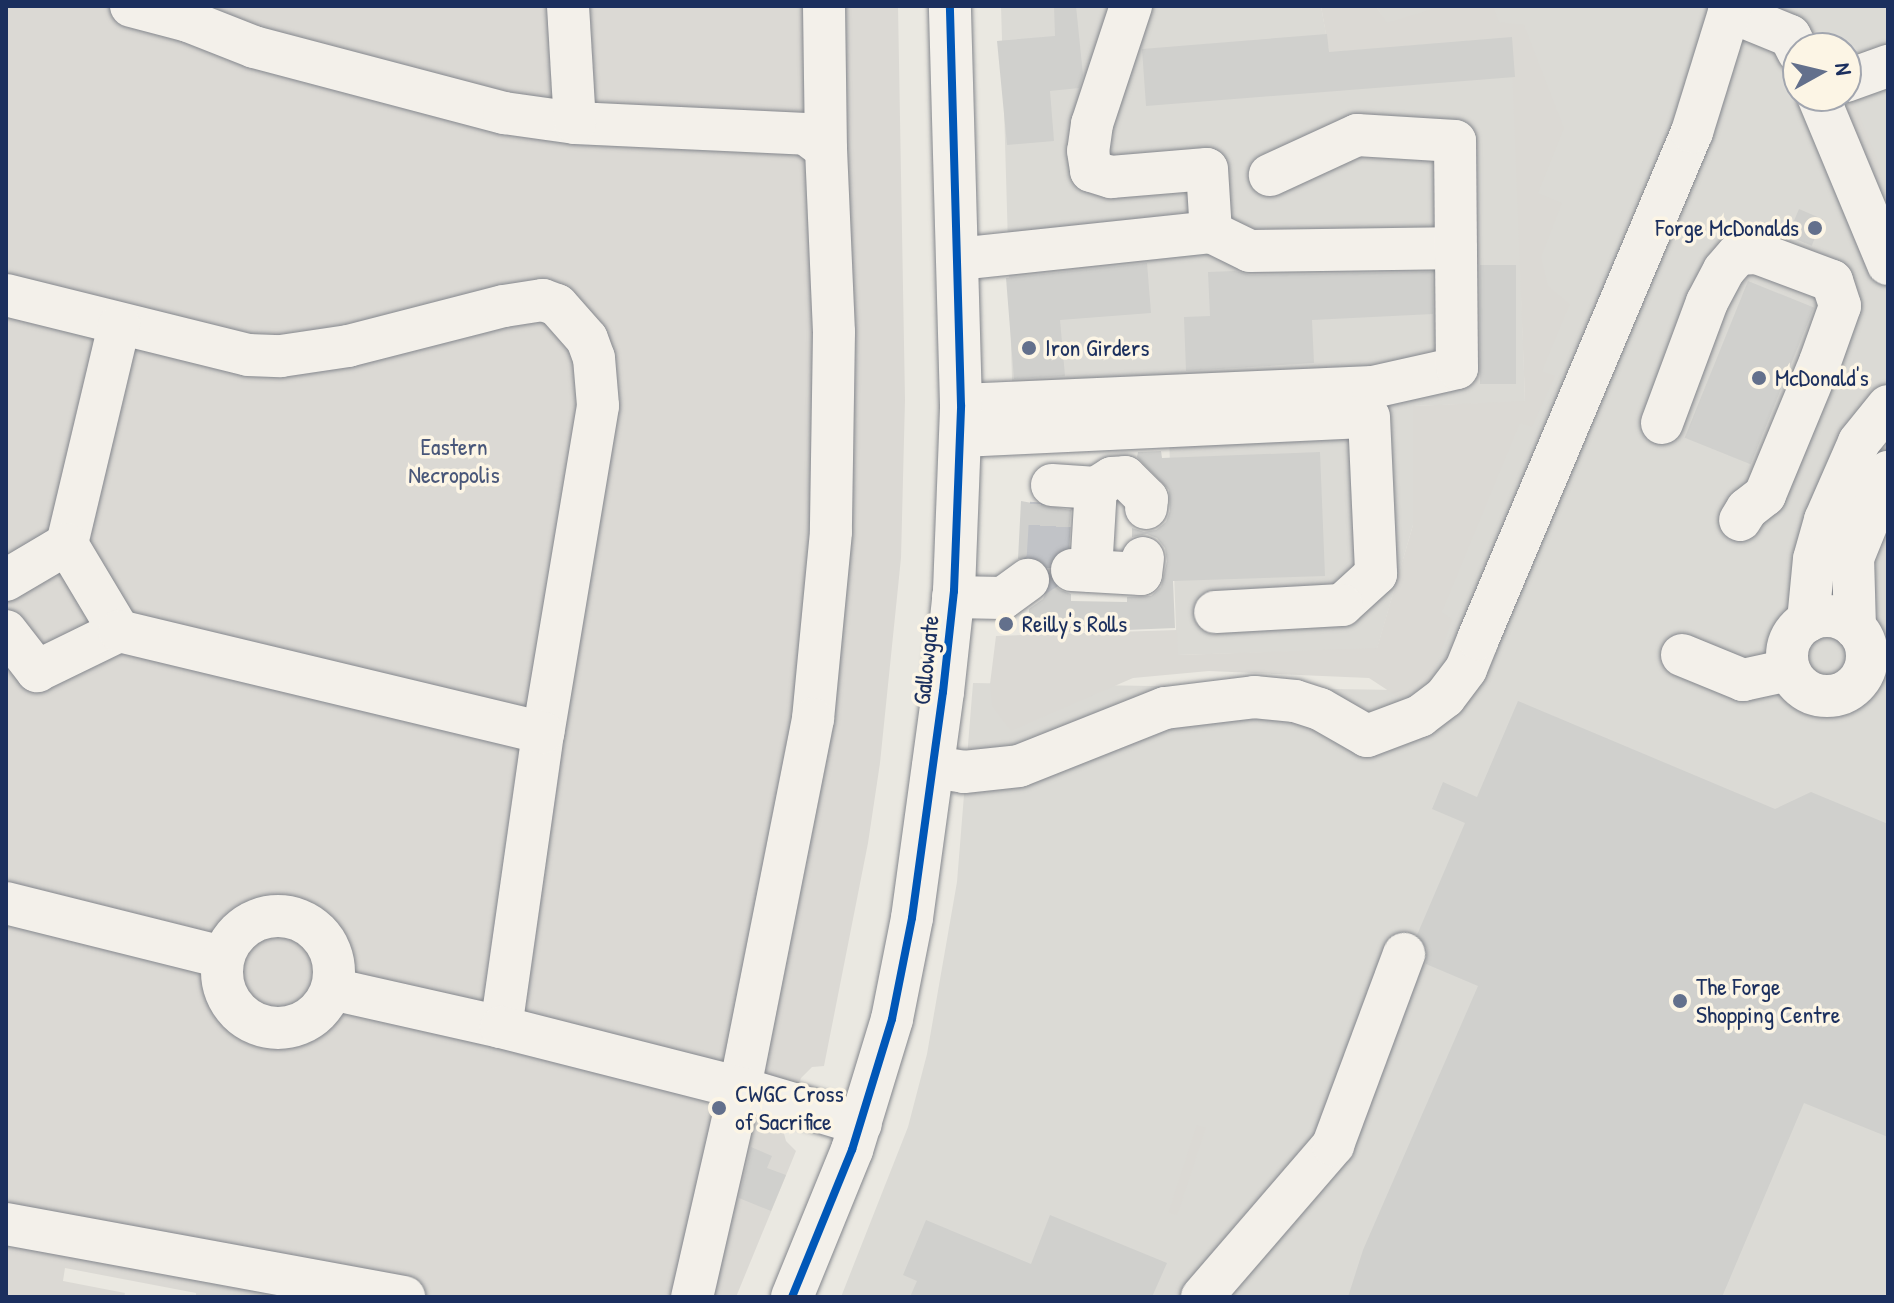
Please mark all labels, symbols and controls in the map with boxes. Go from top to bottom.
north arrow [1782,32,1862,112]
text: N [1828,61,1859,77]
place label: Forge McDonalds [1655,214,1799,242]
marker: Forge McDonalds [1806,219,1824,237]
place label: Iron Girders [1045,334,1149,362]
marker: Iron Girders [1020,339,1038,357]
place label: McDonald's [1775,364,1869,392]
marker: McDonald's [1750,369,1768,387]
park label: Eastern Necropolis [408,433,500,489]
place label: Reilly's Rolls [1022,610,1127,638]
street label: Gallowgate [907,614,945,706]
marker: Reilly's Rolls [997,615,1015,633]
place label: The Forge Shopping Centre [1696,973,1840,1029]
marker: The Forge Shopping Centre [1671,992,1689,1010]
place label: CWGC Cross of Sacrifice [735,1080,844,1136]
marker: CWGC Cross of Sacrifice [710,1099,728,1117]

